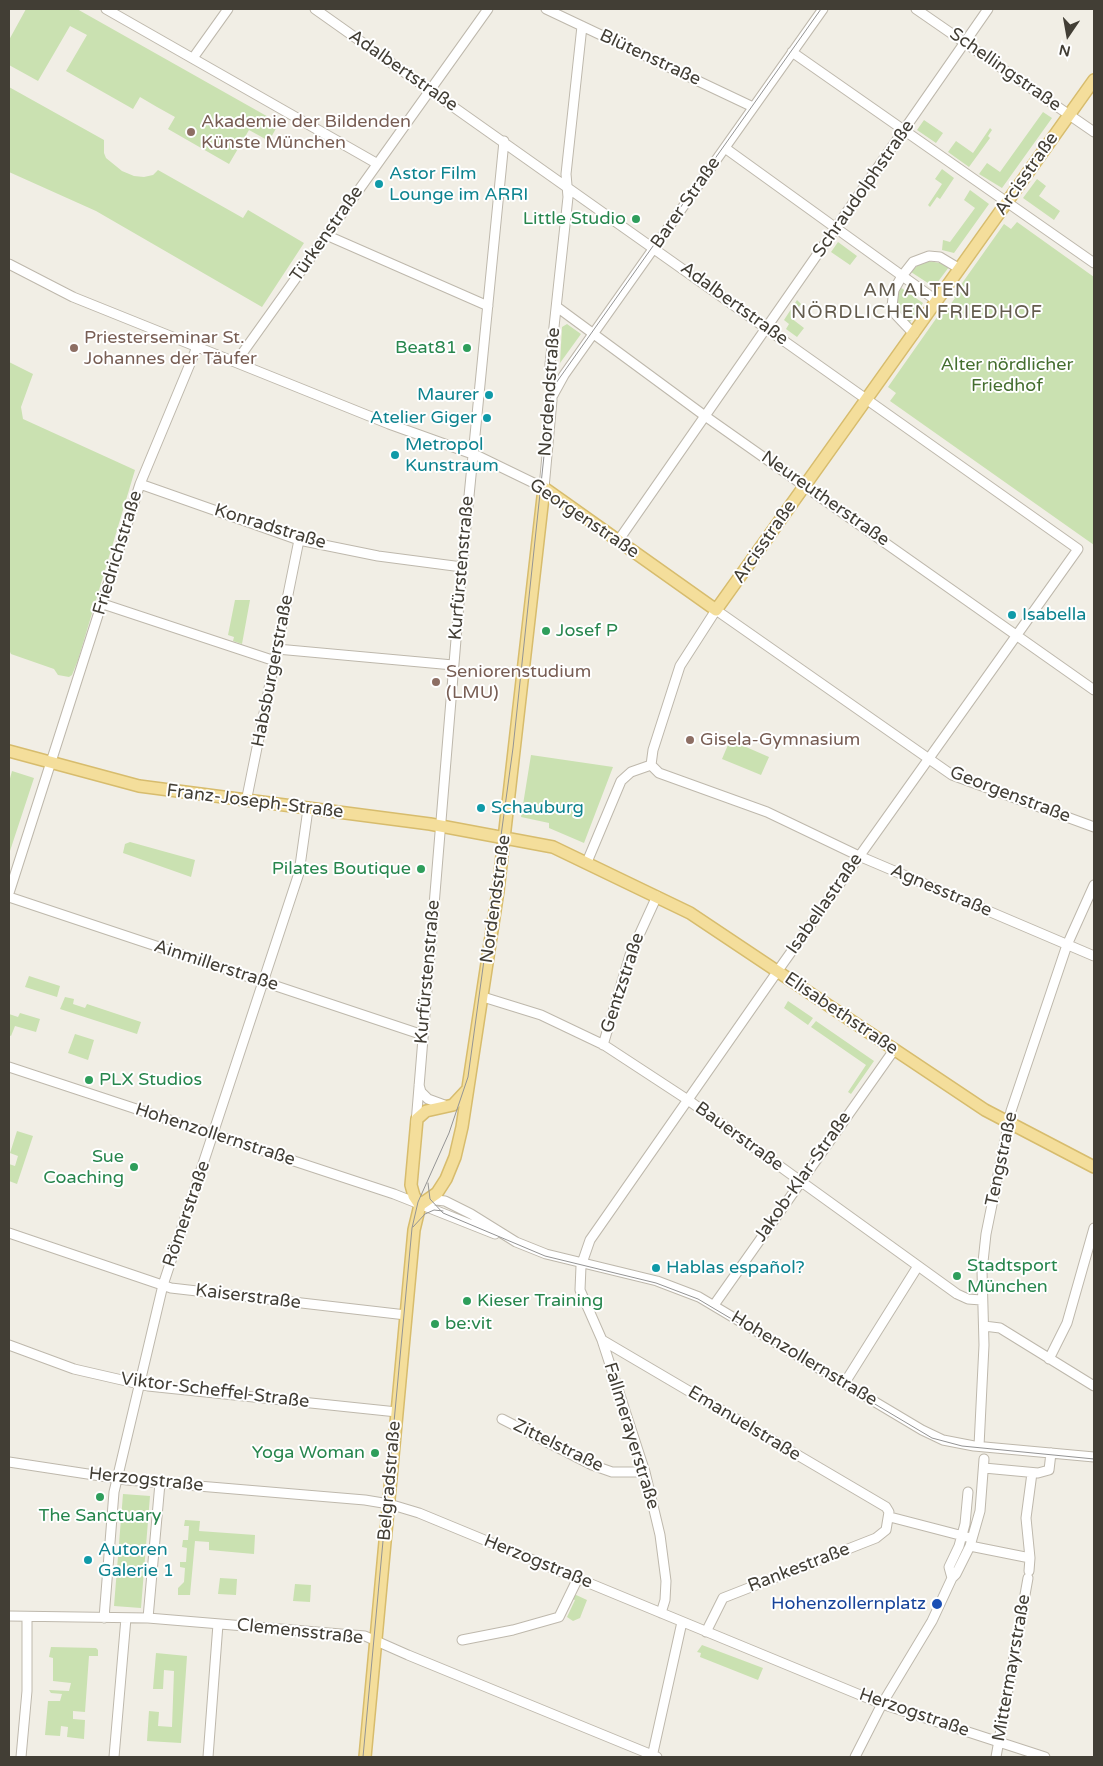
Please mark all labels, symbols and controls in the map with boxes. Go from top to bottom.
north arrow [1043,10,1093,60]
street label: Schellingstraße [945,24,1065,116]
street label: Adalbertstraße [344,25,462,117]
street label: Blütenstraße [596,25,704,91]
text: N [1058,41,1072,60]
place label: Akademie der Bildenden Künste München [201,111,411,154]
street label: Schraudolphstraße [809,116,919,262]
marker: Akademie der Bildenden Künste München [185,126,197,138]
street label: Arcisstraße [991,128,1063,220]
street label: Barer Straße [647,153,725,253]
place label: Astor Film Lounge im ARRI [389,163,528,205]
marker: Astor Film Lounge im ARRI [373,178,385,190]
street label: Türkenstraße [286,182,368,286]
place label: Little Studio [523,208,626,230]
marker: Little Studio [630,213,642,225]
street label: Adalbertstraße [676,258,792,350]
district label: AM ALTEN NÖRDLICHEN FRIEDHOF [789,280,1045,324]
place label: Priesterseminar St. Johannes der Täufer [84,327,257,369]
street label: Nordendstraße [535,327,565,457]
place label: Beat81 [395,337,457,359]
marker: Priesterseminar St. Johannes der Täufer [68,342,80,354]
marker: Beat81 [461,342,473,354]
park label: Alter nördlicher Friedhof [941,354,1073,396]
place label: Maurer [417,384,479,406]
marker: Maurer [483,389,495,401]
place label: Atelier Giger [370,407,477,429]
marker: Atelier Giger [481,412,493,424]
place label: Metropol Kunstraum [405,434,499,476]
street label: Neureutherstraße [757,447,893,551]
marker: Metropol Kunstraum [389,449,401,461]
street label: Georgenstraße [525,474,643,564]
street label: Friedrichstraße [89,488,147,618]
street label: Kurfürstenstraße [445,495,479,641]
street label: Arcisstraße [729,496,801,588]
street label: Konradstraße [211,500,329,554]
street label: Habsburgerstraße [248,593,298,749]
place label: Isabella [1022,604,1086,626]
marker: Isabella [1006,609,1018,621]
place label: Josef P [556,620,618,642]
marker: Josef P [540,625,552,637]
place label: Seniorenstudium (LMU) [446,661,591,704]
marker: Seniorenstudium (LMU) [430,676,442,688]
place label: Gisela-Gymnasium [700,729,860,751]
marker: Gisela-Gymnasium [684,734,696,746]
street label: Georgenstraße [947,762,1073,828]
street label: Franz-Joseph-Straße [165,780,345,824]
place label: Schauburg [491,797,584,819]
marker: Schauburg [475,802,487,814]
street label: Nordendstraße [476,834,516,964]
street label: Isabellastraße [782,850,868,958]
place label: Pilates Boutique [272,858,411,880]
street label: Agnesstraße [887,860,995,922]
marker: Pilates Boutique [415,863,427,875]
street label: Kurfürstenstraße [411,899,445,1045]
street label: Gentzstraße [597,930,649,1036]
street label: Ainmillerstraße [151,936,281,996]
street label: Elisabethstraße [780,968,902,1060]
place label: PLX Studios [99,1069,202,1091]
marker: PLX Studios [83,1074,95,1086]
street label: Bauerstraße [691,1098,787,1176]
street label: Hohenzollernstraße [132,1099,298,1171]
street label: Jakob-Klar-Straße [750,1108,856,1246]
street label: Tengstraße [981,1110,1023,1208]
place label: Sue Coaching [43,1146,124,1188]
street label: Römerstraße [159,1158,215,1270]
marker: Sue Coaching [128,1161,140,1173]
place label: Stadtsport München [967,1255,1058,1298]
place label: Hablas español? [666,1257,805,1279]
marker: Hablas español? [650,1262,662,1274]
marker: Stadtsport München [951,1270,963,1282]
street label: Kaiserstraße [194,1280,302,1314]
place label: Kieser Training [477,1290,603,1312]
marker: Kieser Training [461,1295,473,1307]
street label: Hohenzollernstraße [727,1307,881,1411]
place label: be:vit [445,1313,492,1335]
marker: be:vit [429,1318,441,1330]
street label: Fallmerayerstraße [598,1360,664,1512]
street label: Viktor-Scheffel-Straße [120,1369,310,1413]
street label: Emanuelstraße [684,1382,804,1466]
street label: Zittelstraße [509,1415,607,1477]
street label: Belgradstraße [374,1420,406,1542]
place label: Yoga Woman [252,1442,365,1464]
marker: Yoga Woman [369,1447,381,1459]
street label: Herzogstraße [88,1463,204,1497]
marker: The Sanctuary [94,1491,106,1503]
place label: The Sanctuary [39,1505,161,1527]
street label: Herzogstraße [481,1530,595,1594]
place label: Autoren Galerie 1 [98,1539,174,1582]
street label: Rankestraße [745,1539,853,1597]
marker: Autoren Galerie 1 [82,1554,94,1566]
place label: Hohenzollernplatz [771,1593,926,1615]
street label: Mittermayrstraße [988,1593,1036,1743]
marker: Hohenzollernplatz [930,1597,944,1611]
street label: Clemensstraße [236,1615,364,1649]
street label: Herzogstraße [856,1684,972,1742]

